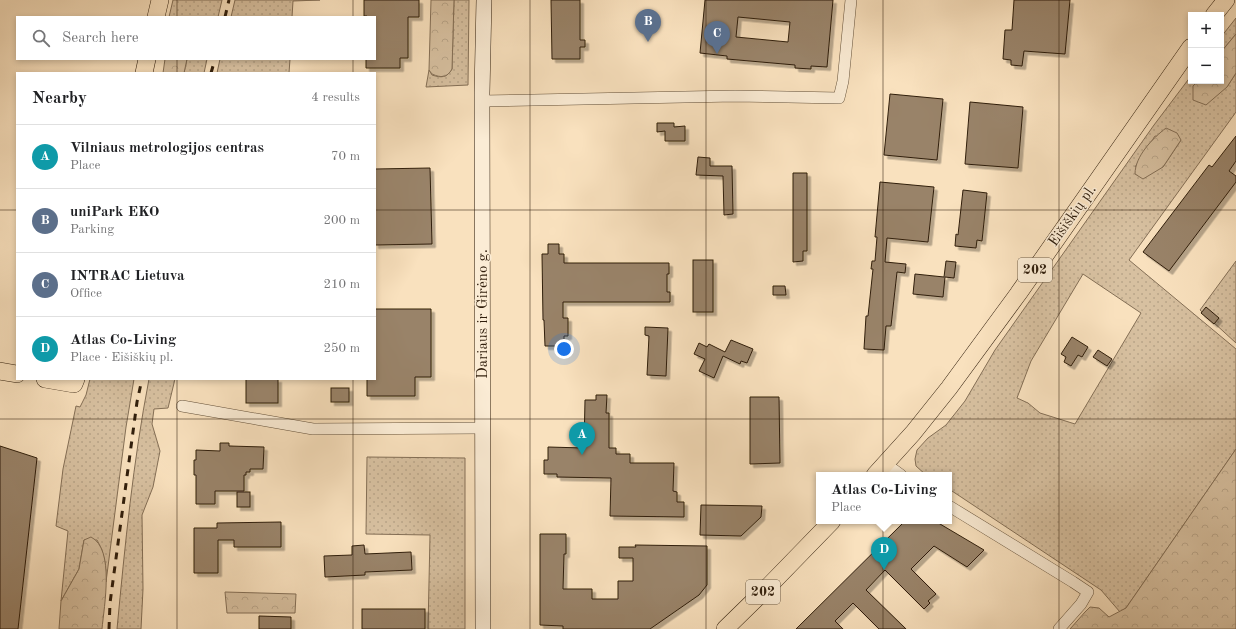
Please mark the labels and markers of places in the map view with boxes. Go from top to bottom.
pin: B [635,9,661,42]
pin: C [704,21,730,54]
pin: A [569,422,595,455]
pin: D [871,537,897,570]

